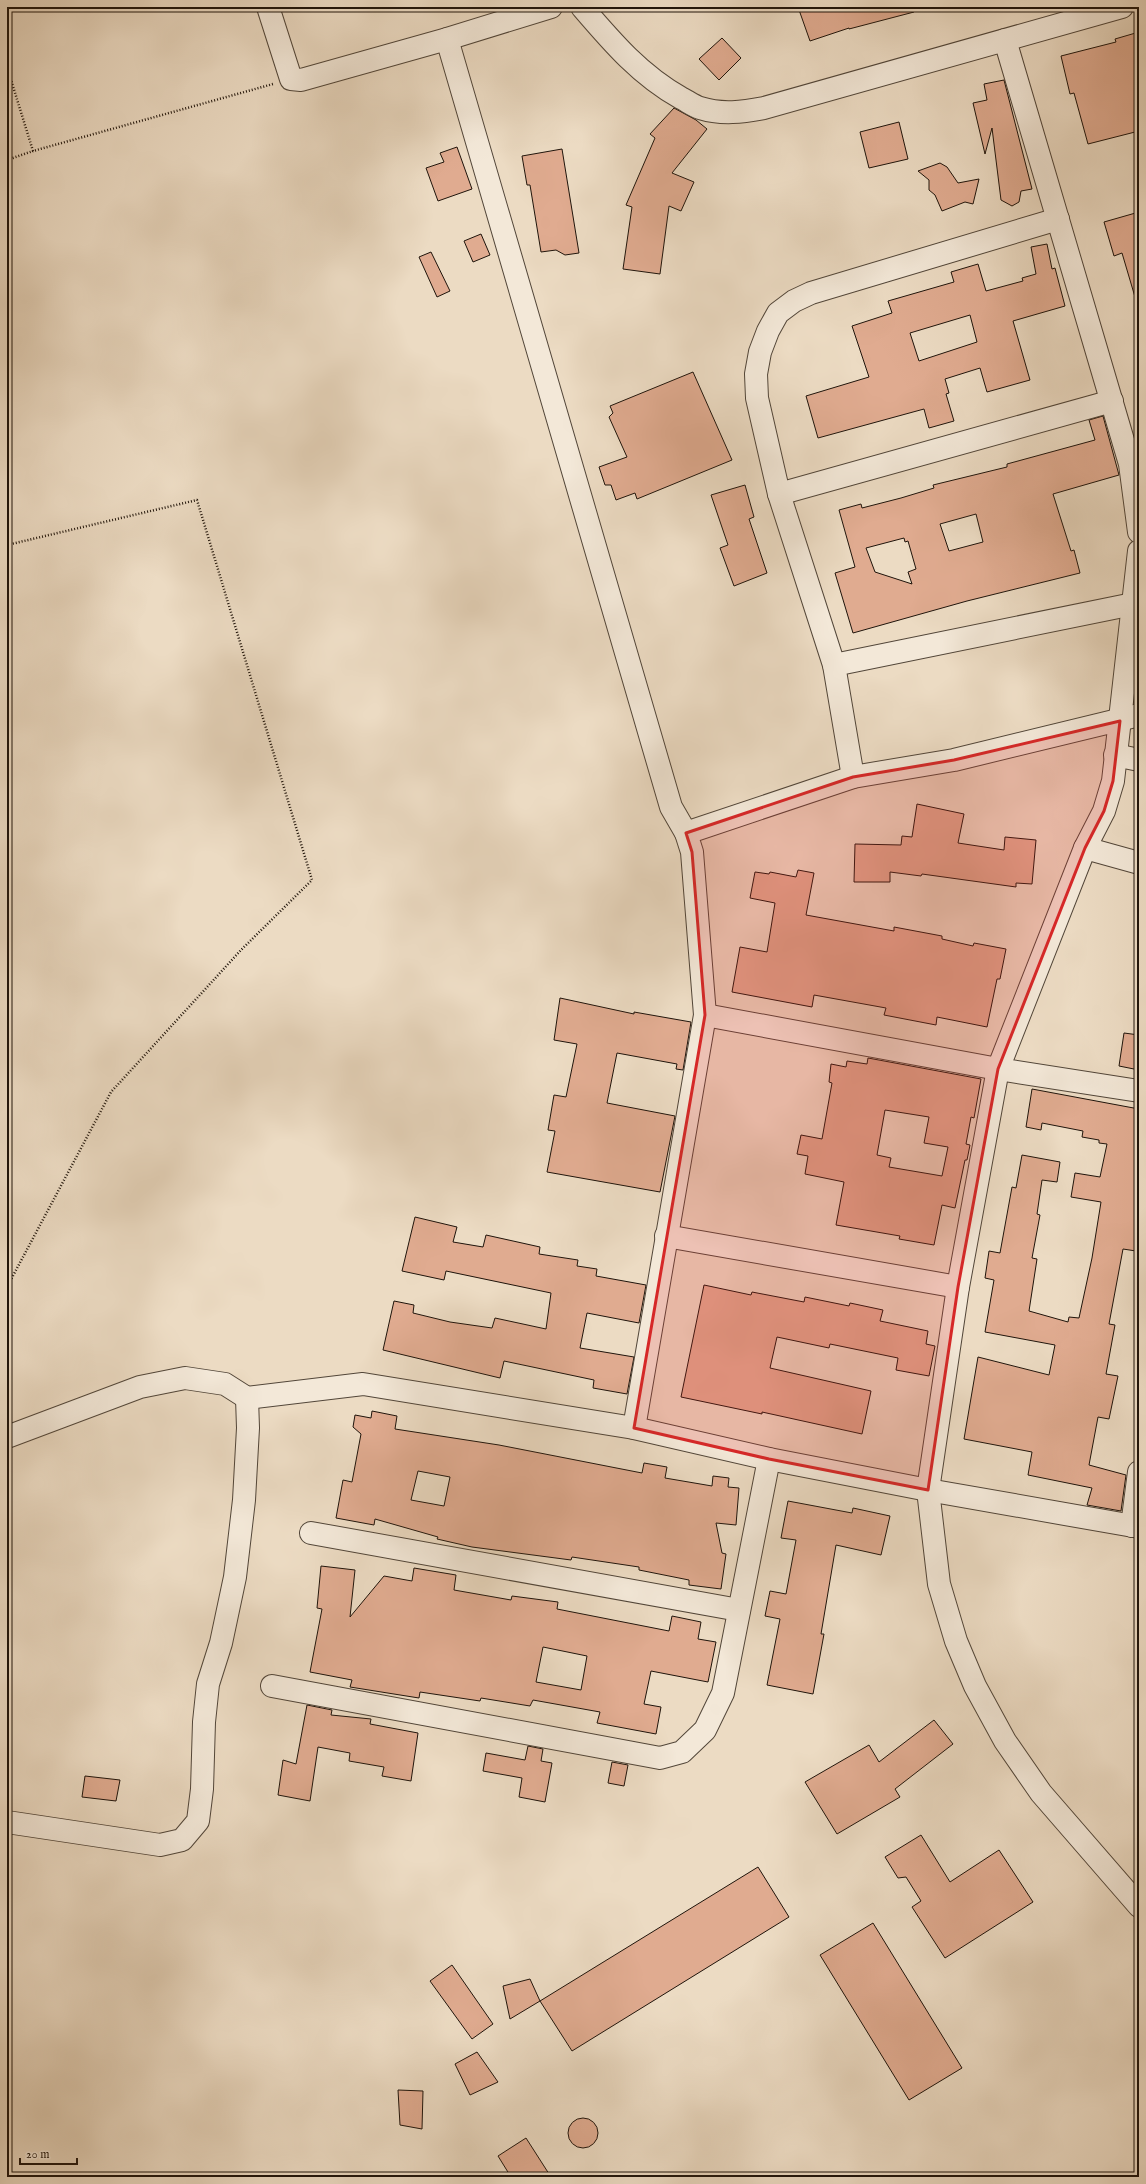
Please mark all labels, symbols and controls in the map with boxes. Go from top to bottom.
scale bar [20,2140,77,2166]
text: 20 m [26,2147,49,2162]

